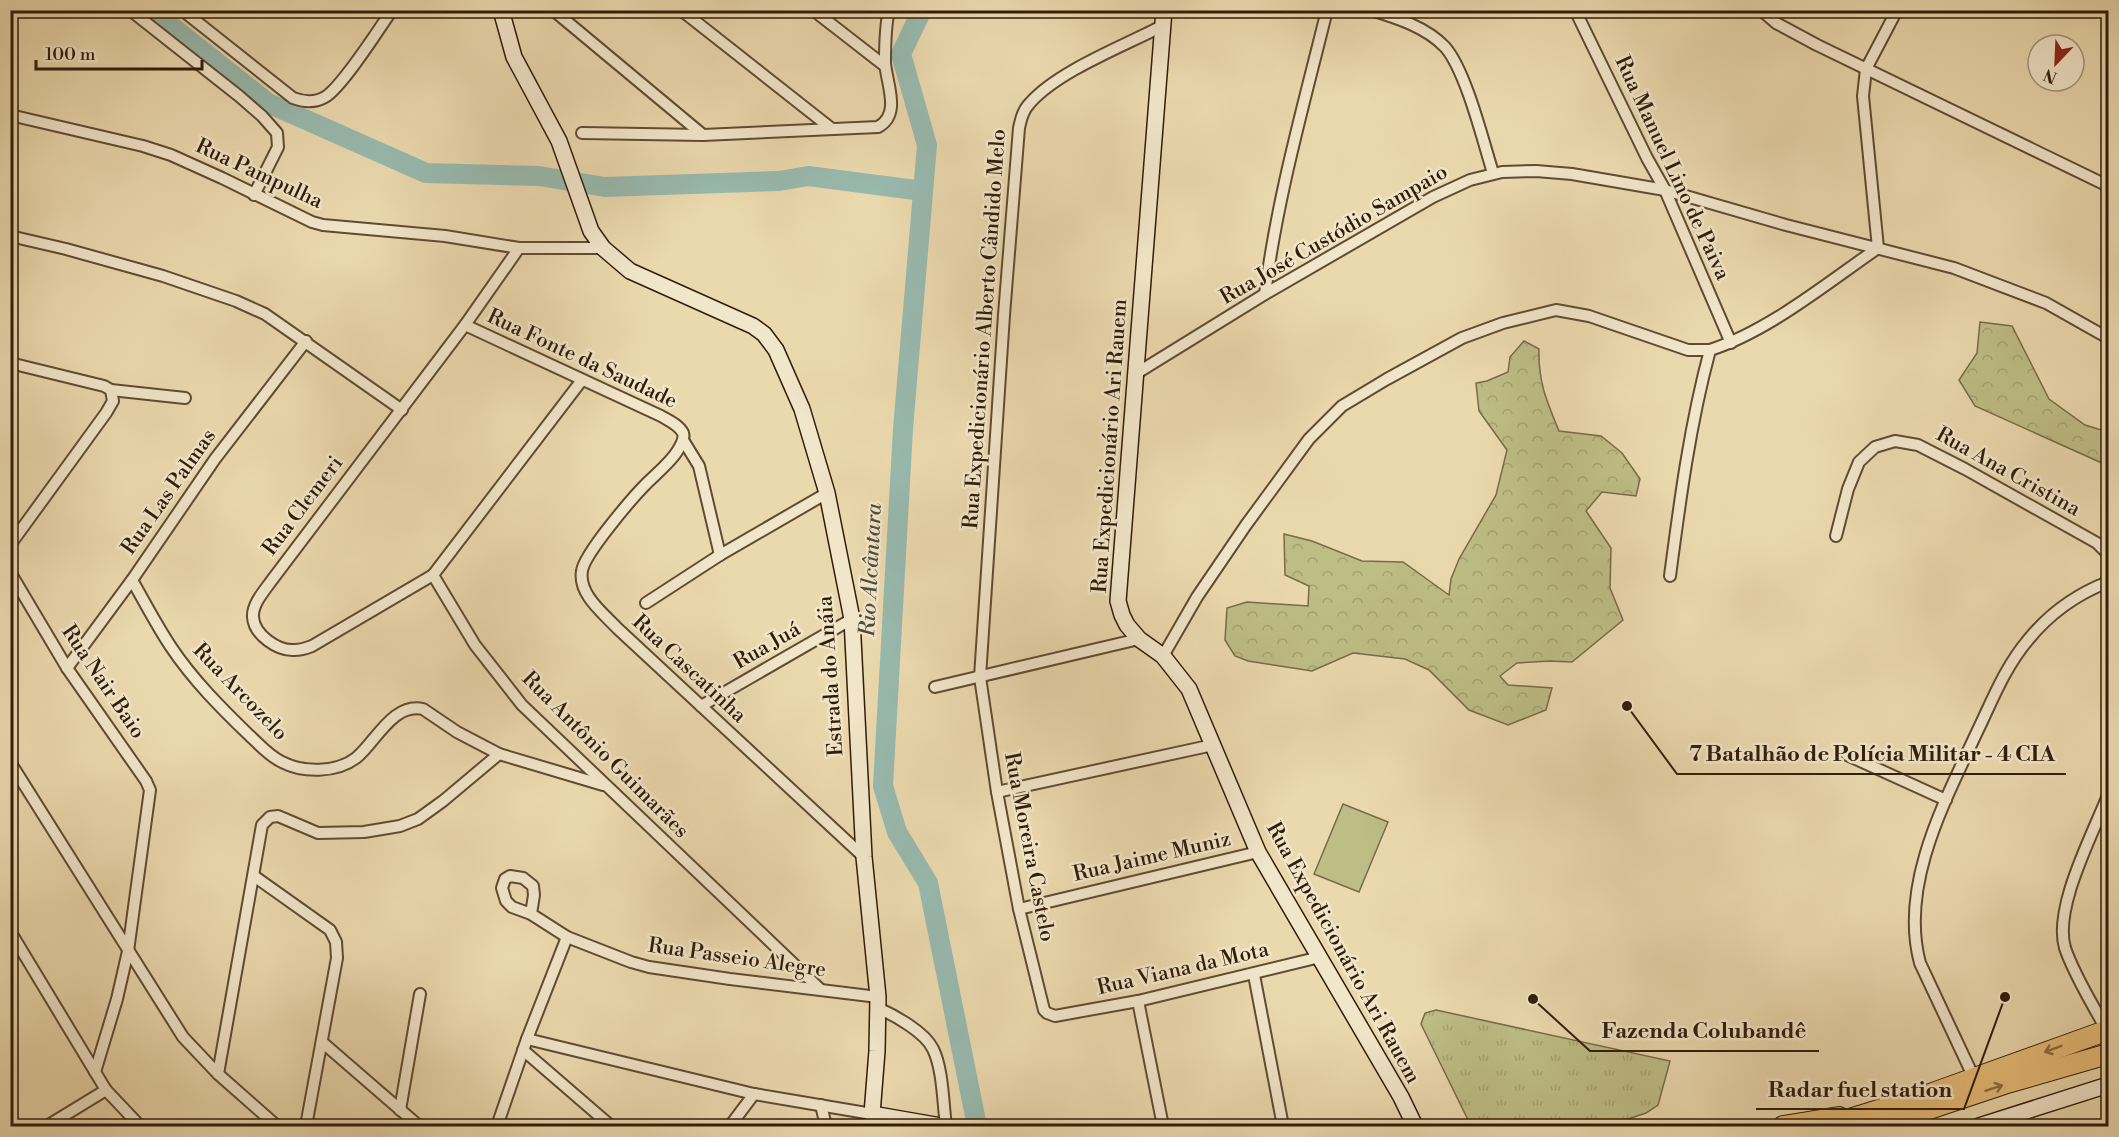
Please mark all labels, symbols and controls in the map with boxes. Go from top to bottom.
scale bar [36,33,202,71]
north arrow [2026,33,2086,93]
text: 100 m [45,43,96,66]
street label: Rua Manuel Lino de Paiva [1609,52,1736,285]
text: N [2040,64,2060,88]
street label: Rua Expedicionário Alberto Cândido Melo [958,128,1012,530]
street label: Rua Pampulha [191,133,327,215]
street label: Rua José Custódio Sampaio [1216,159,1452,311]
street label: Rua Expedicionário Ari Rauem [1087,298,1133,594]
street label: Rua Fonte da Saudade [483,304,681,414]
street label: Rua Ana Cristina [1931,422,2085,523]
street label: Rua Las Palmas [116,424,222,560]
street label: Rua Clemeri [257,451,349,561]
water label: Rio Alcântara [854,502,888,638]
street label: Estrada do Anáia [812,594,850,757]
street label: Rua Cascatinha [626,609,752,729]
street label: Rua Juá [729,616,805,676]
street label: Rua Nair Baio [55,620,151,744]
street label: Rua Arcozelo [187,638,293,746]
street label: Rua Antônio Guimarães [516,666,694,844]
callout: 7 Batalhão de Polícia Militar - 4 CIA [1677,734,2066,774]
text: 7 Batalhão de Polícia Militar - 4 CIA [1689,741,2056,768]
street label: Rua Moreira Castelo [998,750,1060,944]
street label: Rua Expedicionário Ari Rauem [1260,818,1426,1088]
street label: Rua Jaime Muniz [1071,826,1233,888]
street label: Rua Passeio Alegre [646,933,828,983]
street label: Rua Viana da Mota [1094,936,1272,1001]
callout: Fazenda Colubandê [1590,1011,1819,1051]
text: Fazenda Colubandê [1602,1018,1807,1045]
one-way arrow [2044,1044,2063,1055]
callout: Radar fuel station [1756,1069,1964,1109]
text: Radar fuel station [1768,1077,1952,1104]
one-way arrow [1984,1082,2003,1093]

